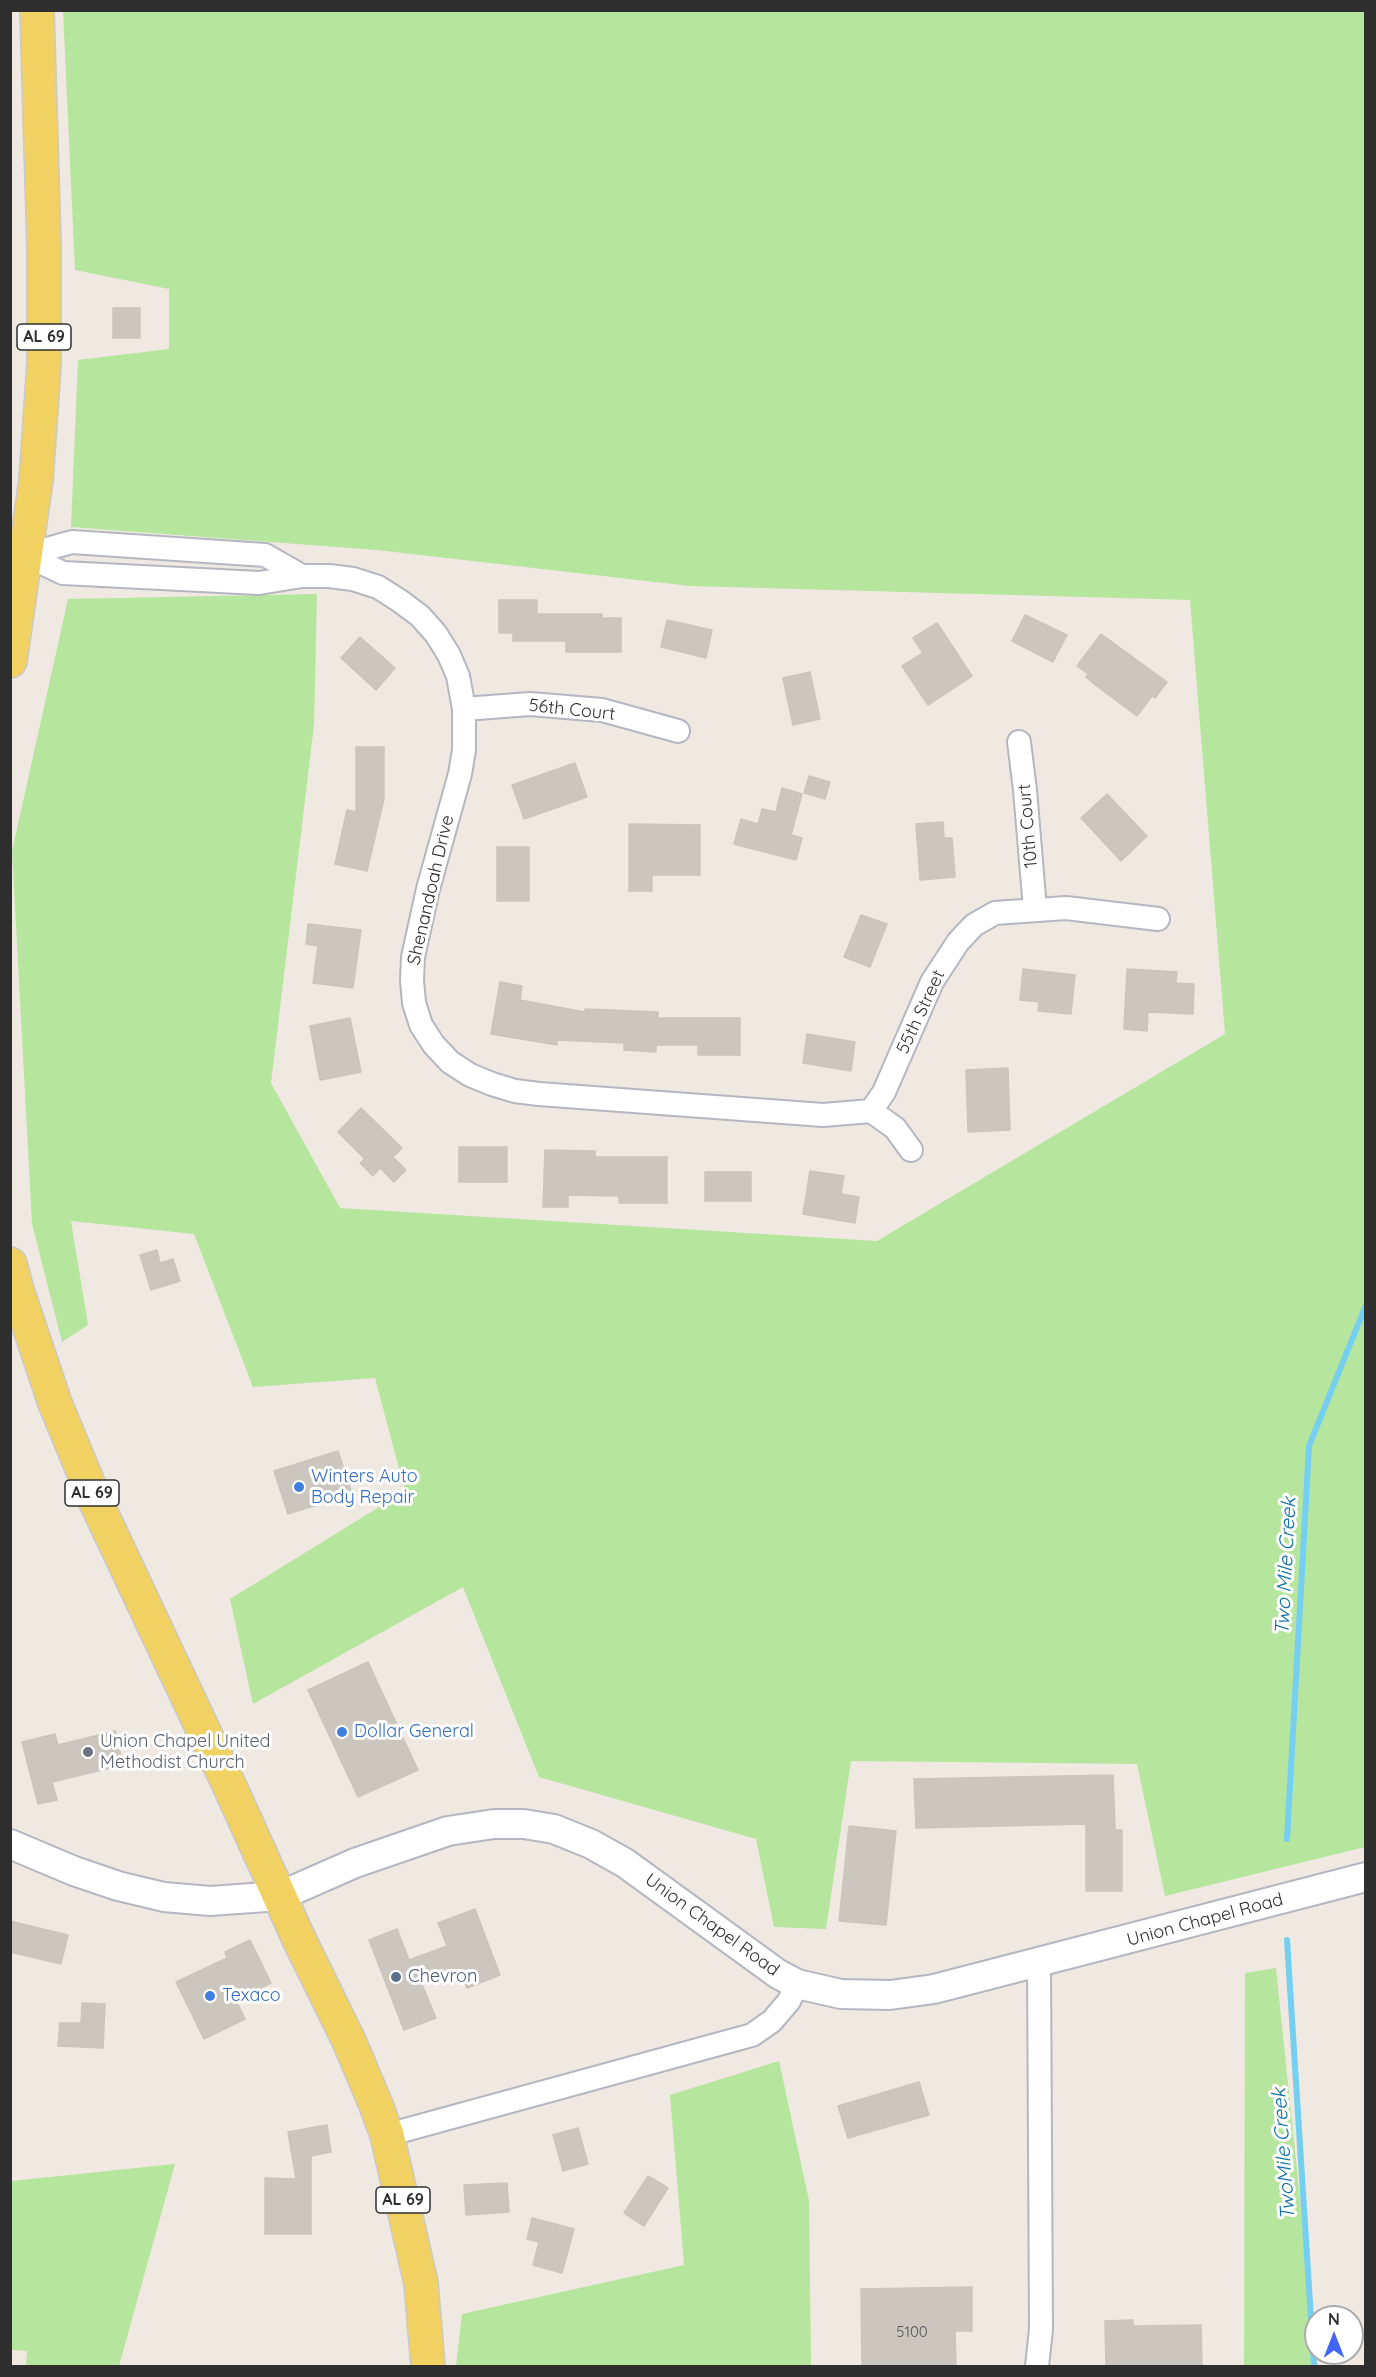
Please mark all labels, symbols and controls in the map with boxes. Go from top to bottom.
road number: AL 69 [17,324,71,350]
street label: 56th Court [528,695,616,725]
street label: 10th Court [1014,783,1042,869]
street label: Shenandoah Drive [403,813,459,967]
street label: 55th Street [892,967,950,1057]
place label: Winters Auto Body Repair [311,1466,418,1508]
road number: AL 69 [65,1480,119,1506]
marker: Winters Auto Body Repair [292,1480,306,1494]
water label: Two Mile Creek [1270,1497,1302,1635]
place label: Dollar General [354,1721,474,1743]
marker: Dollar General [335,1725,349,1739]
place label: Union Chapel United Methodist Church [100,1731,270,1774]
marker: Union Chapel United Methodist Church [81,1745,95,1759]
street label: Union Chapel Road [641,1869,783,1981]
street label: Union Chapel Road [1124,1889,1286,1951]
place label: Chevron [408,1966,477,1988]
marker: Chevron [389,1970,403,1984]
place label: Texaco [222,1985,281,2007]
marker: Texaco [203,1989,217,2003]
water label: TwoMile Creek [1267,2087,1301,2221]
road number: AL 69 [376,2187,430,2213]
north arrow [1304,2305,1364,2365]
text: N [1328,2309,1340,2329]
house number: 5100 [896,2323,928,2341]

